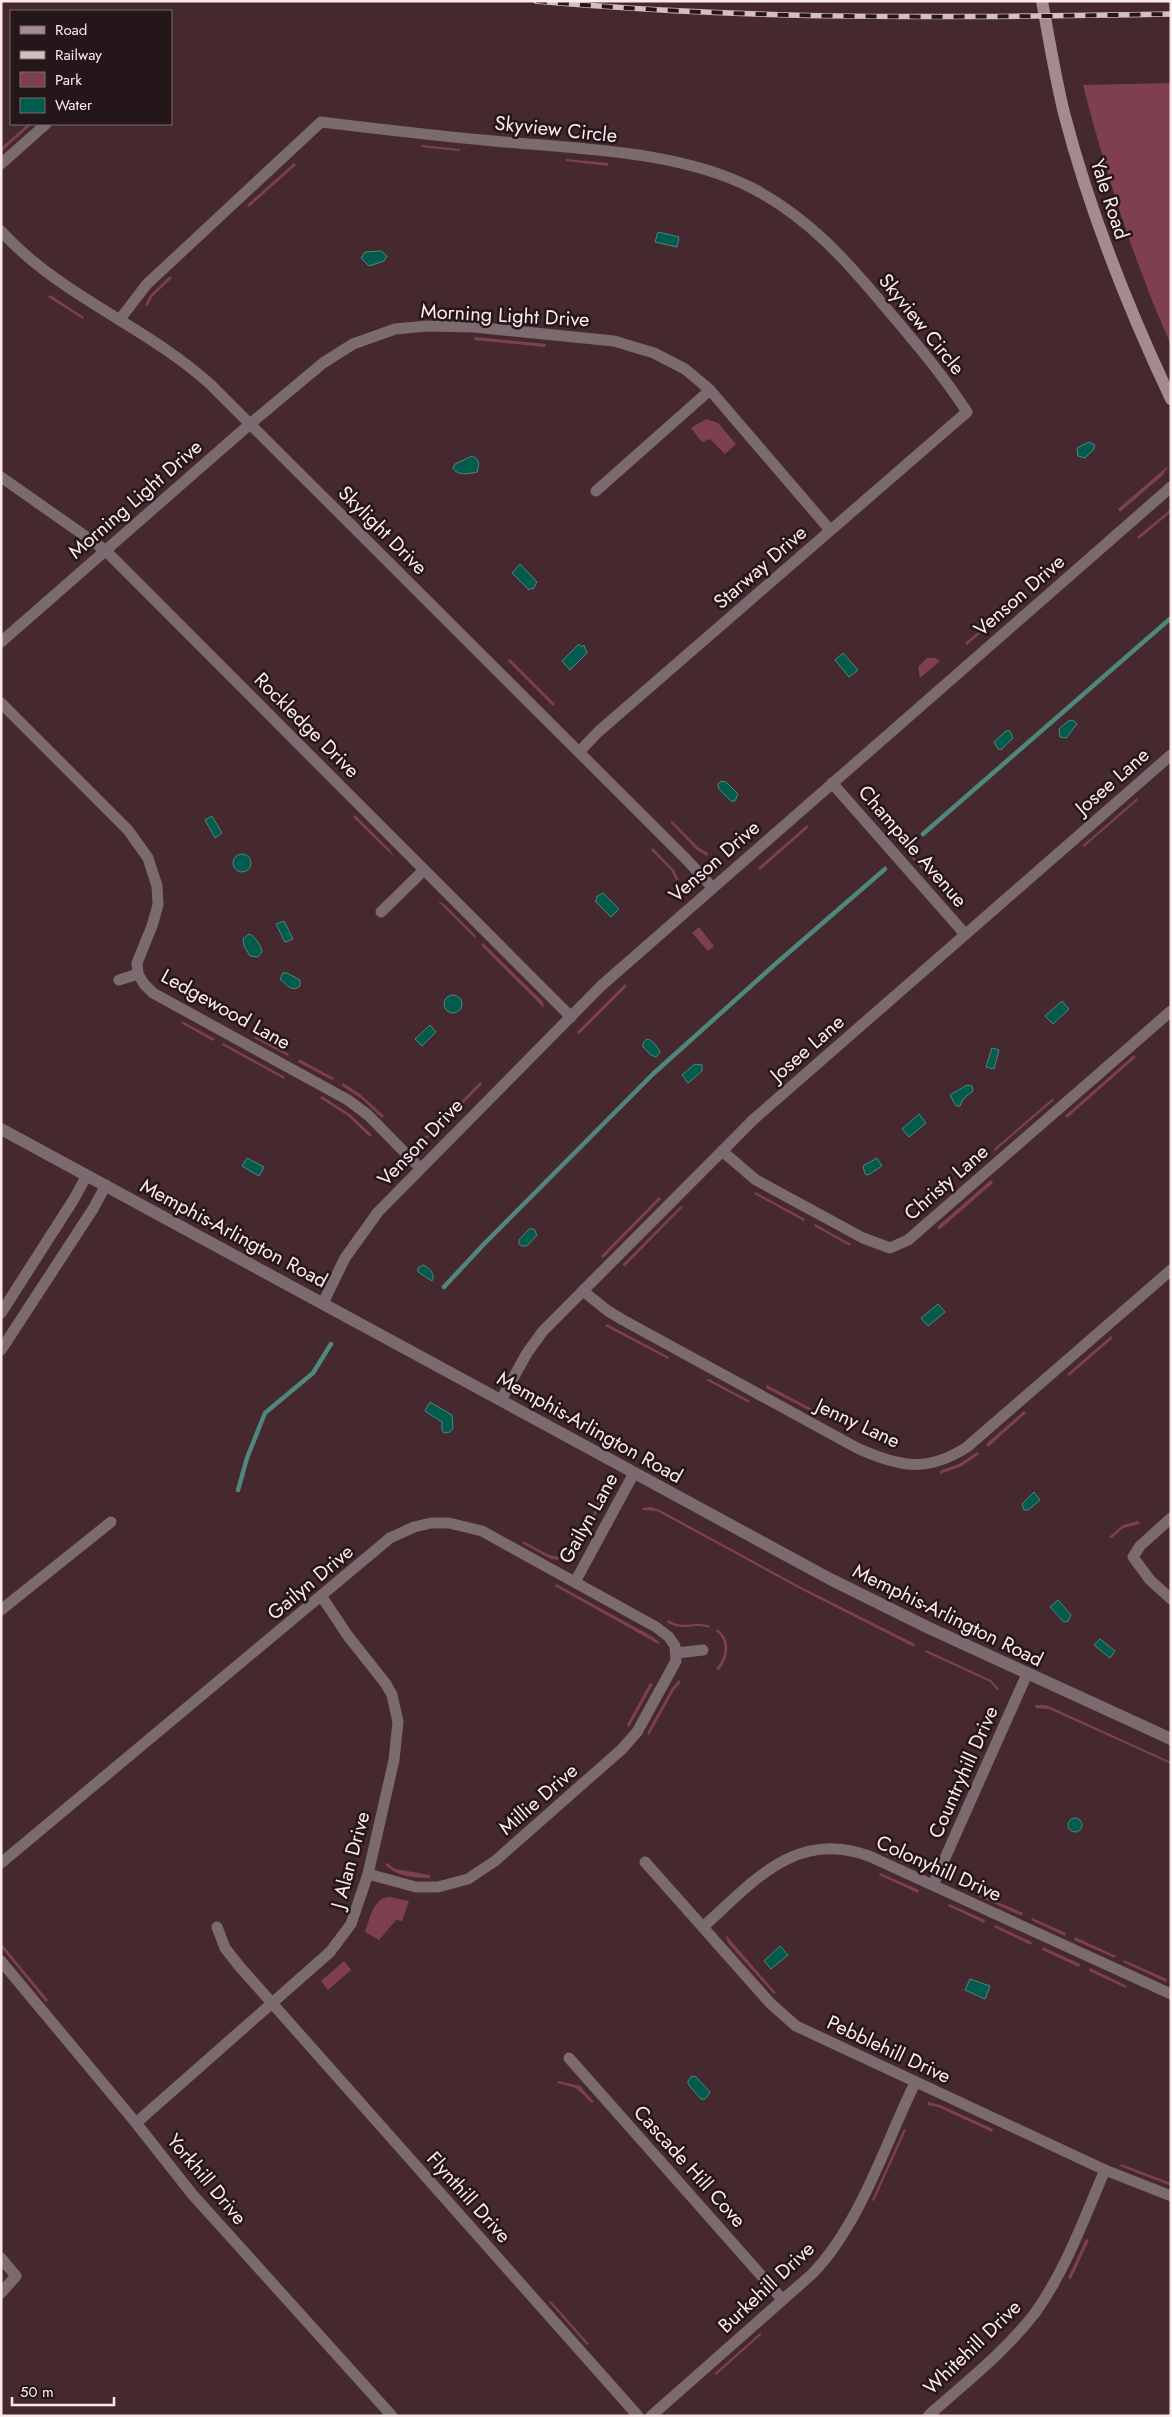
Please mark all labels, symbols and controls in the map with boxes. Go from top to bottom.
legend [10,10,172,125]
text: Road [55,19,87,41]
text: Railway [55,44,102,66]
text: Park [55,69,82,91]
text: Water [55,94,93,116]
street label: Skyview Circle [493,109,619,150]
street label: Yale Road [1083,155,1136,243]
street label: Skyview Circle [872,267,972,381]
street label: Morning Light Drive [420,297,590,334]
street label: Morning Light Drive [62,433,209,566]
street label: Skylight Drive [331,479,434,582]
street label: Starway Drive [707,519,813,616]
street label: Venson Drive [967,548,1071,643]
street label: Rockledge Drive [247,666,366,785]
street label: Josee Lane [1067,741,1156,824]
street label: Champale Avenue [851,779,974,914]
street label: Venson Drive [662,814,766,909]
street label: Ledgewood Lane [156,962,296,1057]
street label: Josee Lane [762,1008,851,1091]
street label: Venson Drive [371,1092,470,1193]
street label: Christy Lane [898,1138,995,1227]
street label: Memphis-Arlington Road [135,1172,333,1295]
street label: Memphis-Arlington Road [492,1364,688,1491]
street label: Jenny Lane [808,1390,905,1456]
street label: Gailyn Lane [552,1468,625,1569]
street label: Gailyn Drive [261,1538,360,1627]
street label: Memphis-Arlington Road [848,1557,1048,1674]
street label: Countryhill Drive [921,1701,1006,1843]
street label: Millie Drive [492,1757,584,1842]
street label: J Alan Drive [323,1808,377,1915]
street label: Colonyhill Drive [871,1828,1006,1909]
street label: Pebblehill Drive [822,2008,956,2091]
street label: Cascade Hill Cove [627,2099,753,2234]
street label: Yorkhill Drive [160,2127,253,2231]
street label: Flynthill Drive [420,2145,518,2249]
street label: Burkehill Drive [712,2235,821,2340]
street label: Whitehill Drive [917,2293,1028,2402]
scale bar [12,2374,115,2406]
text: 50 m [20,2381,54,2403]

